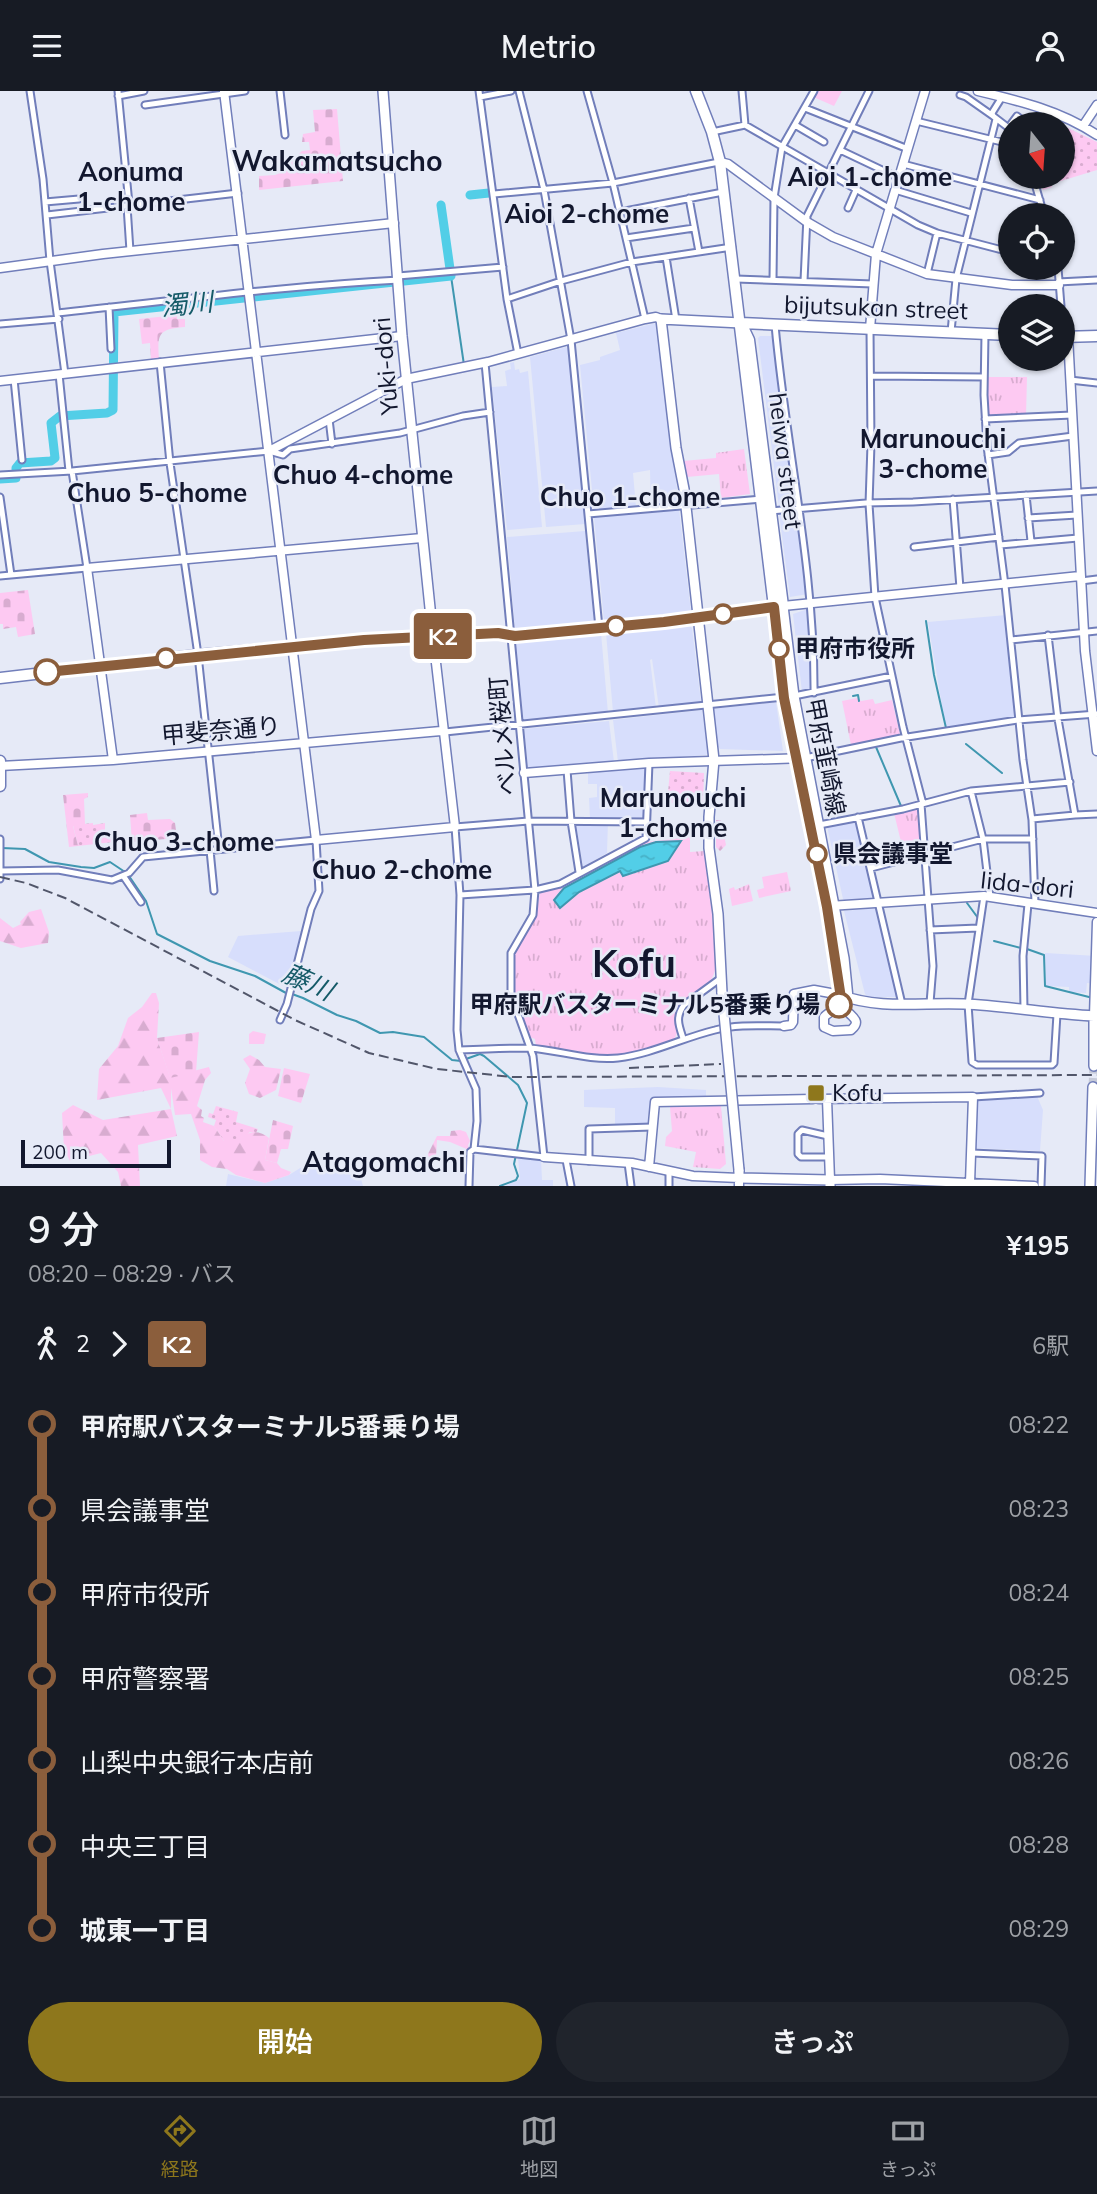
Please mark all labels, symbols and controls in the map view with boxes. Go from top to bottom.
text: Metrio [501,26,596,66]
icon: menu [28,27,66,65]
icon: person [1031,27,1069,65]
north arrow [998,112,1074,189]
map controls [998,112,1075,371]
district label: Wakamatsucho [231,143,443,178]
district label: Aonuma 1-chome [76,155,186,218]
district label: Aioi 1-chome [788,160,952,193]
district label: Aioi 2-chome [505,197,669,230]
button: locate [998,203,1075,280]
water label: 濁川 [159,284,218,323]
street label: bijutsukan street [784,289,969,325]
button: layers [998,294,1075,371]
street label: Yuki-dori [366,316,404,417]
street label: heiwa street [763,391,809,531]
district label: Marunouchi 3-chome [860,422,1006,485]
district label: Chuo 4-chome [273,458,453,491]
district label: Chuo 5-chome [67,476,247,509]
district label: Chuo 1-chome [540,480,720,513]
unlabelled marker [713,604,733,624]
line badge: K2 [412,613,474,659]
unlabelled marker [606,616,626,636]
text: K2 [428,621,458,651]
place label: 甲府市役所 [795,633,915,663]
marker: 甲府市役所 [769,639,789,659]
unlabelled marker [156,648,176,668]
unlabelled marker [34,659,60,685]
street label: ベルメ桜町 [482,675,522,797]
street label: 甲府韮崎線 [800,695,852,819]
street label: 甲斐奈通り [160,710,282,750]
district label: Marunouchi 1-chome [600,781,746,844]
district label: Chuo 3-chome [94,825,274,858]
place label: 県会議事堂 [833,838,953,868]
marker: 県会議事堂 [807,844,827,864]
district label: Chuo 2-chome [312,853,492,886]
street label: Iida-dori [979,864,1075,904]
district label: Kofu [592,939,676,987]
water label: 藤川 [278,956,341,1008]
place label: 甲府駅バスターミナル5番乗り場 [470,989,820,1019]
marker: 甲府駅バスターミナル5番乗り場 [826,992,852,1018]
place label: Kofu [832,1077,883,1107]
marker: Kofu [806,1083,826,1103]
scale bar [21,1137,172,1169]
text: 200 m [32,1140,88,1164]
district label: Atagomachi [302,1144,466,1179]
text: 9 分 [28,1205,99,1253]
text: ¥195 [1007,1229,1069,1262]
text: 08:20 – 08:29 · バス [28,1259,236,1288]
icon: walk [28,1325,66,1363]
icon: forward [100,1325,138,1363]
text: 2 [76,1329,90,1358]
text: K2 [162,1329,192,1359]
text: 6駅 [1032,1331,1069,1360]
text: 甲府駅バスターミナル5番乗り場 [80,1410,460,1443]
text: 08:22 [1009,1410,1069,1439]
text: 県会議事堂 [80,1494,210,1527]
text: 08:23 [1009,1494,1069,1523]
text: 甲府市役所 [80,1578,210,1611]
text: 08:24 [1009,1578,1069,1607]
text: 甲府警察署 [80,1662,210,1695]
text: 08:25 [1009,1662,1069,1691]
text: 山梨中央銀行本店前 [80,1746,314,1779]
text: 08:26 [1009,1746,1069,1775]
text: 中央三丁目 [80,1830,210,1863]
text: 08:28 [1009,1830,1069,1859]
text: 城東一丁目 [80,1914,210,1947]
text: 08:29 [1009,1914,1069,1943]
button: 開始 [28,2002,542,2082]
button: きっぷ [556,2002,1069,2082]
tab: 経路 [161,2112,199,2181]
tab: 地図 [520,2112,558,2181]
tab: きっぷ [880,2112,936,2181]

